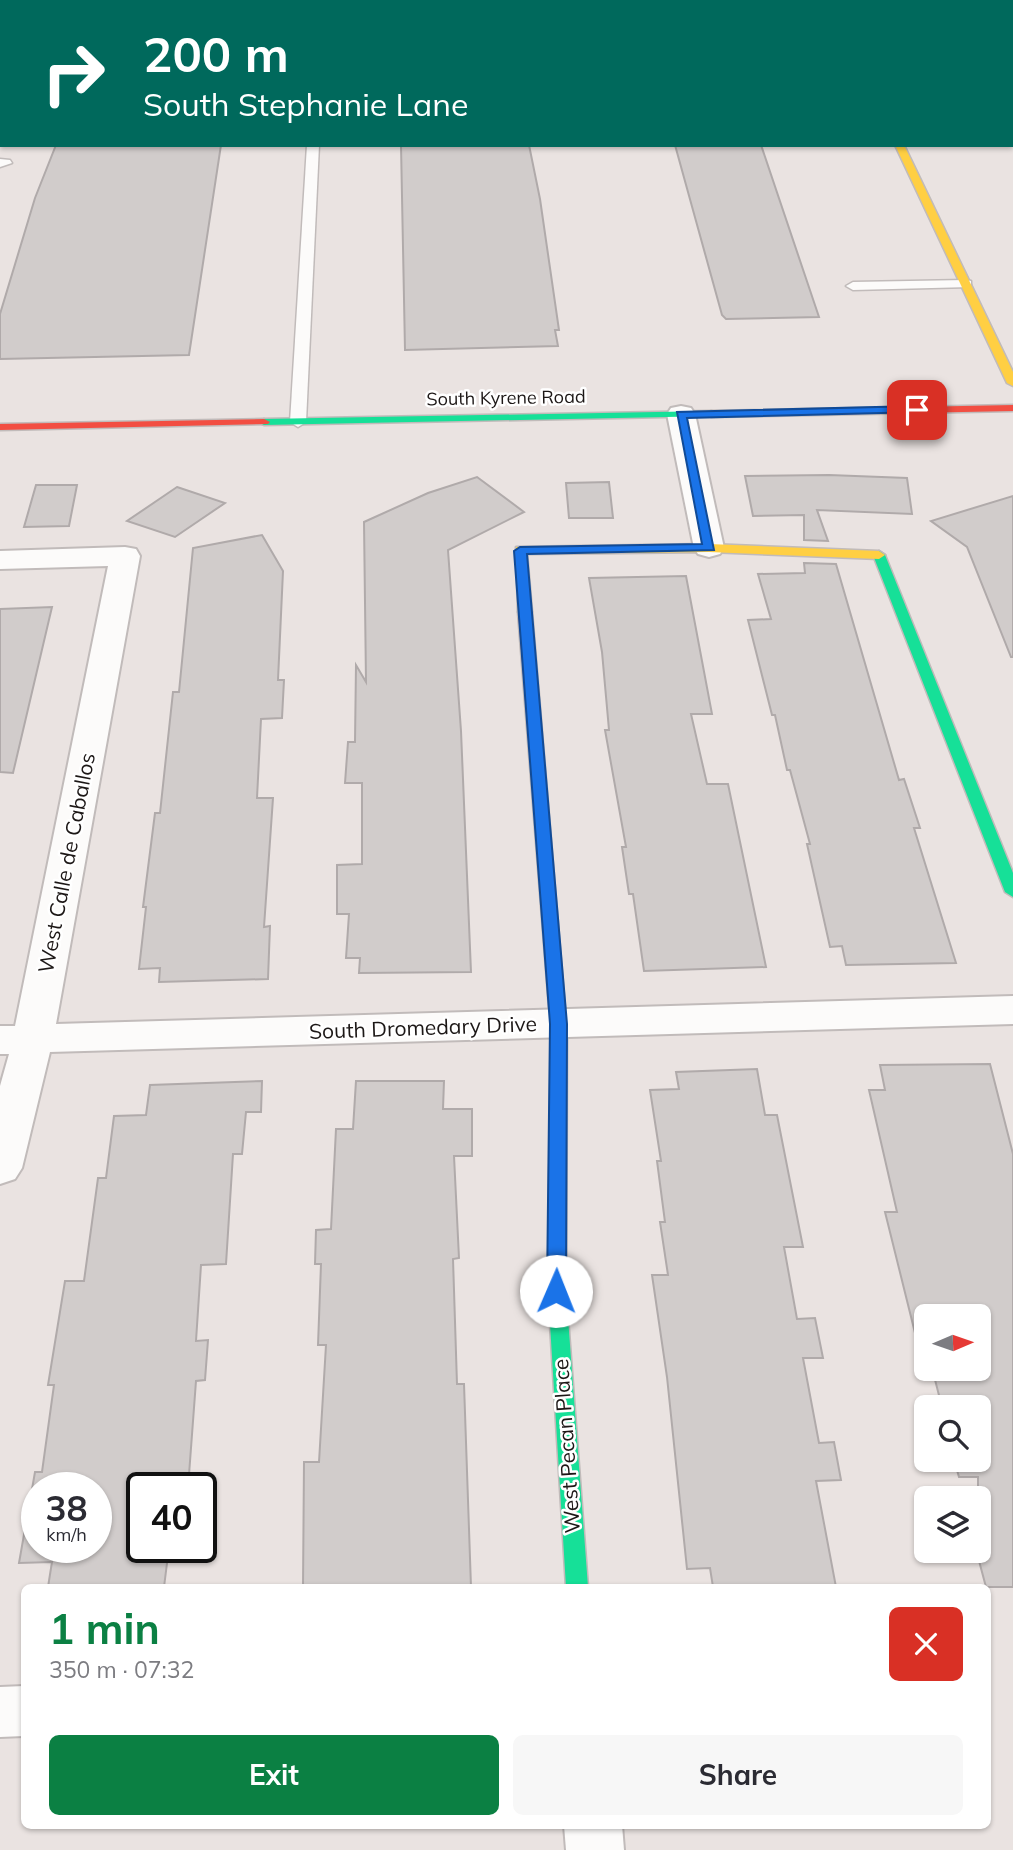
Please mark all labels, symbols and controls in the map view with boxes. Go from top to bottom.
text: 200 m [143,23,289,84]
icon: right [28,28,119,119]
text: South Stephanie Lane [143,84,468,124]
pin [887,380,947,440]
street label: South Kyrene Road [426,385,586,410]
icon: arrive [898,391,936,429]
street label: West Calle de Caballos [32,750,100,975]
street label: South Dromedary Drive [308,1010,537,1044]
position arrow [519,1254,593,1328]
north arrow [914,1304,990,1381]
map controls [914,1304,991,1563]
street label: West Pecan Place [547,1358,585,1534]
button: search [914,1395,991,1472]
speed limit sign: 40 [126,1472,217,1563]
text: 38 [45,1486,88,1530]
button: layers [914,1486,991,1563]
text: km/h [46,1523,87,1546]
text: 1 min [49,1602,160,1655]
button: close [889,1607,963,1681]
text: 350 m · 07:32 [49,1655,194,1684]
button: Exit [49,1735,499,1815]
button: Share [513,1735,963,1815]

